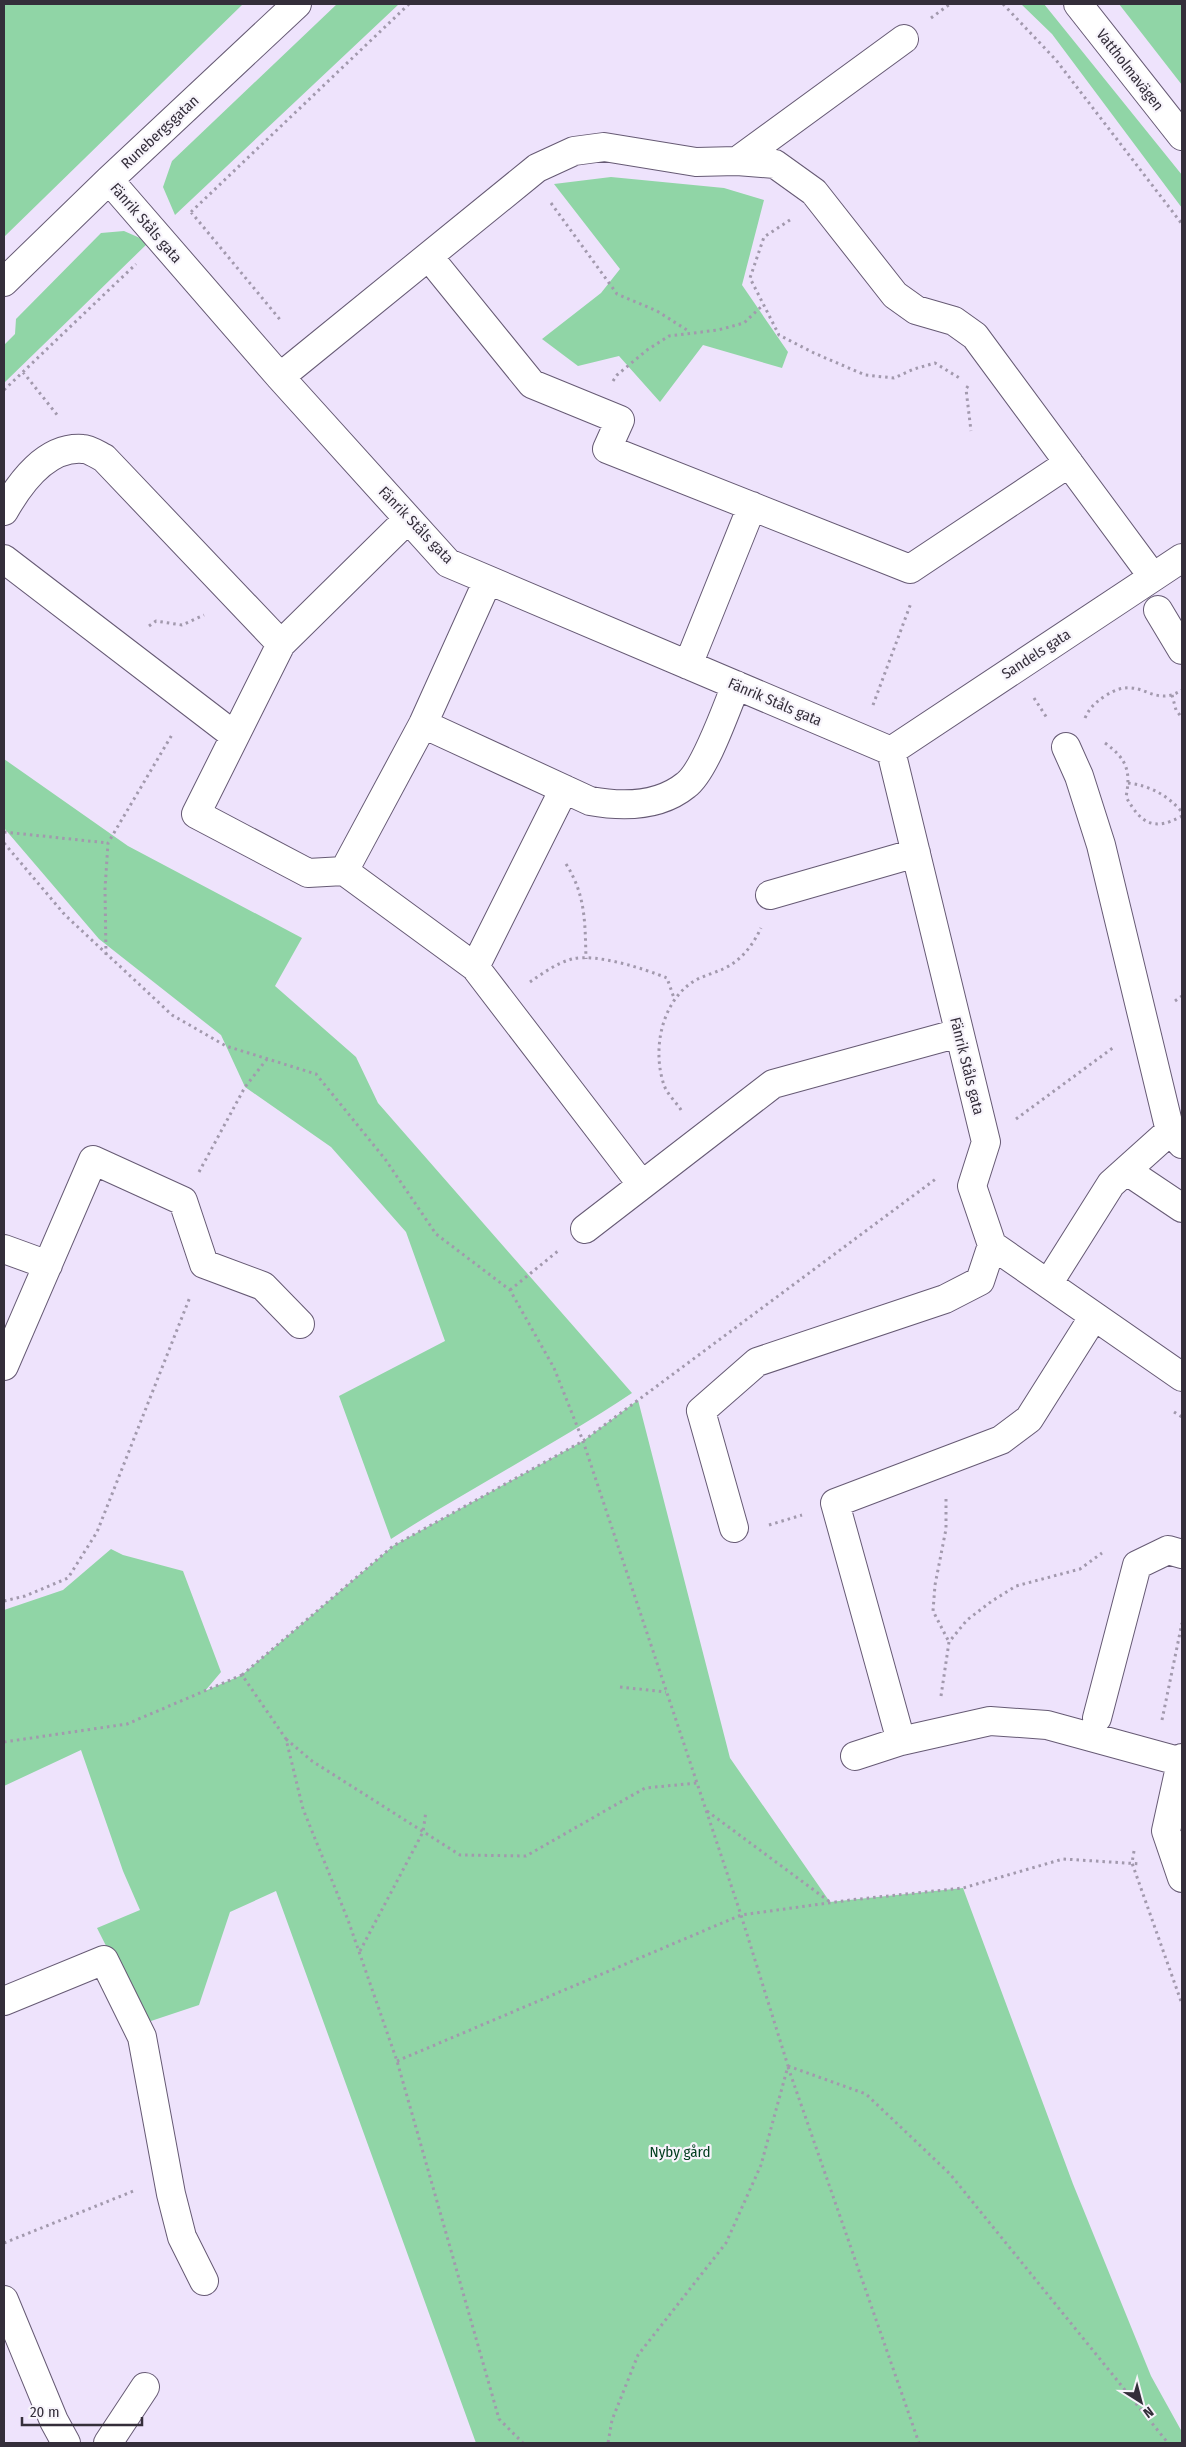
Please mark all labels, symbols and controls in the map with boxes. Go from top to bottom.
street label: Vattholmavägen [1093,26,1167,114]
street label: Runebergsgatan [118,92,202,172]
street label: Fänrik Ståls gata [106,179,186,267]
street label: Fänrik Ståls gata [375,483,457,567]
street label: Sandels gata [998,625,1074,683]
street label: Fänrik Ståls gata [725,674,825,730]
street label: Fänrik Ståls gata [946,1015,988,1117]
park label: Nyby gård [650,2143,710,2161]
north arrow [1116,2377,1166,2427]
scale bar [22,2394,142,2426]
text: 20 m [30,2403,60,2421]
text: N [1140,2403,1157,2421]

